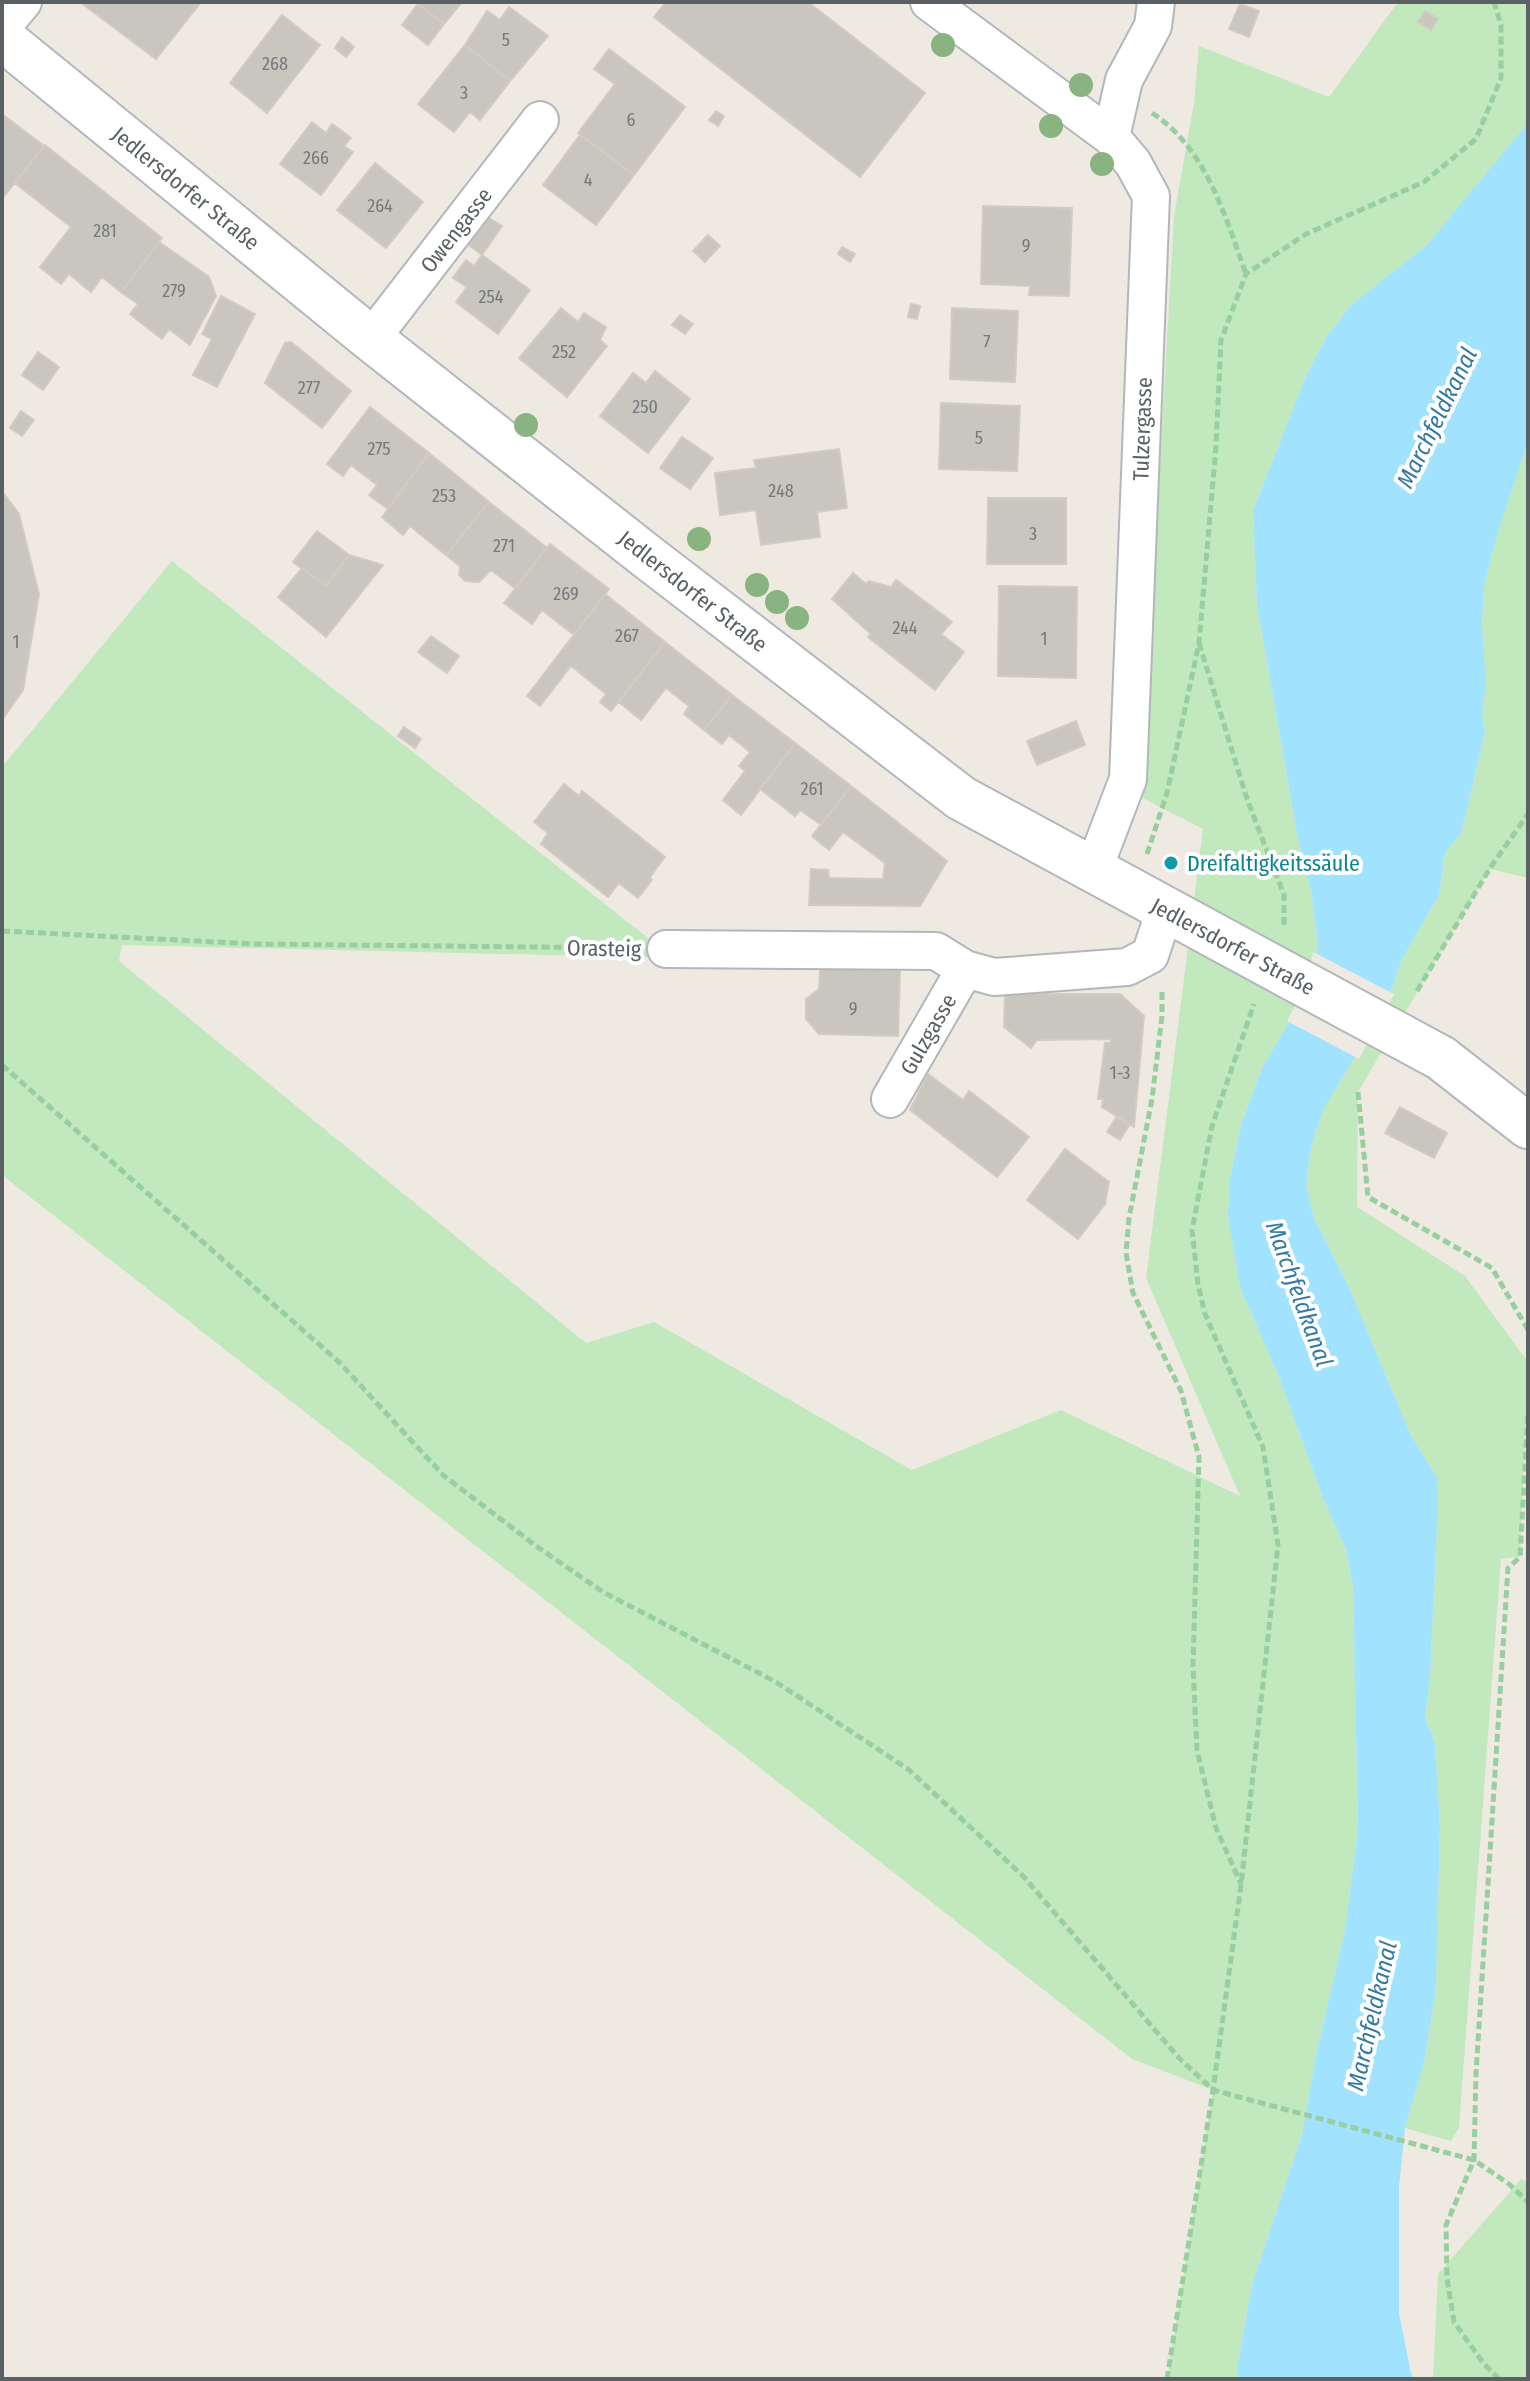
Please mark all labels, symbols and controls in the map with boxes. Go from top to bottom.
house number: 5 [502,29,510,51]
house number: 268 [262,53,288,75]
house number: 3 [460,82,468,104]
house number: 6 [627,109,636,131]
street label: Jedlersdorfer Straße [107,121,265,256]
house number: 266 [303,147,329,169]
house number: 4 [584,169,593,191]
street label: Owengasse [415,182,498,278]
house number: 264 [367,195,393,217]
house number: 281 [93,220,117,242]
house number: 9 [1022,235,1030,257]
house number: 279 [162,280,186,302]
house number: 254 [479,286,504,308]
house number: 7 [983,331,991,353]
house number: 252 [552,341,576,363]
water label: Marchfeldkanal [1391,343,1483,493]
house number: 277 [298,377,320,399]
street label: Tulzergasse [1127,377,1158,481]
house number: 250 [632,396,658,418]
house number: 5 [975,427,983,449]
house number: 275 [367,438,391,460]
house number: 248 [768,480,794,502]
house number: 253 [432,485,456,507]
house number: 3 [1029,523,1037,545]
street label: Jedlersdorfer Straße [613,525,773,658]
house number: 271 [493,535,515,557]
house number: 269 [553,583,579,605]
house number: 244 [892,617,918,639]
house number: 267 [615,625,639,647]
house number: 1 [1040,628,1048,650]
house number: 1 [12,631,20,653]
house number: 261 [800,778,824,800]
place label: Dreifaltigkeitssäule [1187,850,1360,877]
marker: Dreifaltigkeitssäule [1162,854,1180,872]
street label: Jedlersdorfer Straße [1146,892,1319,1001]
street label: Orasteig [567,934,642,963]
street label: Gulzgasse [895,989,962,1079]
house number: 9 [849,998,857,1020]
house number: 1-3 [1110,1062,1130,1084]
water label: Marchfeldkanal [1260,1218,1338,1370]
water label: Marchfeldkanal [1341,1939,1403,2093]

